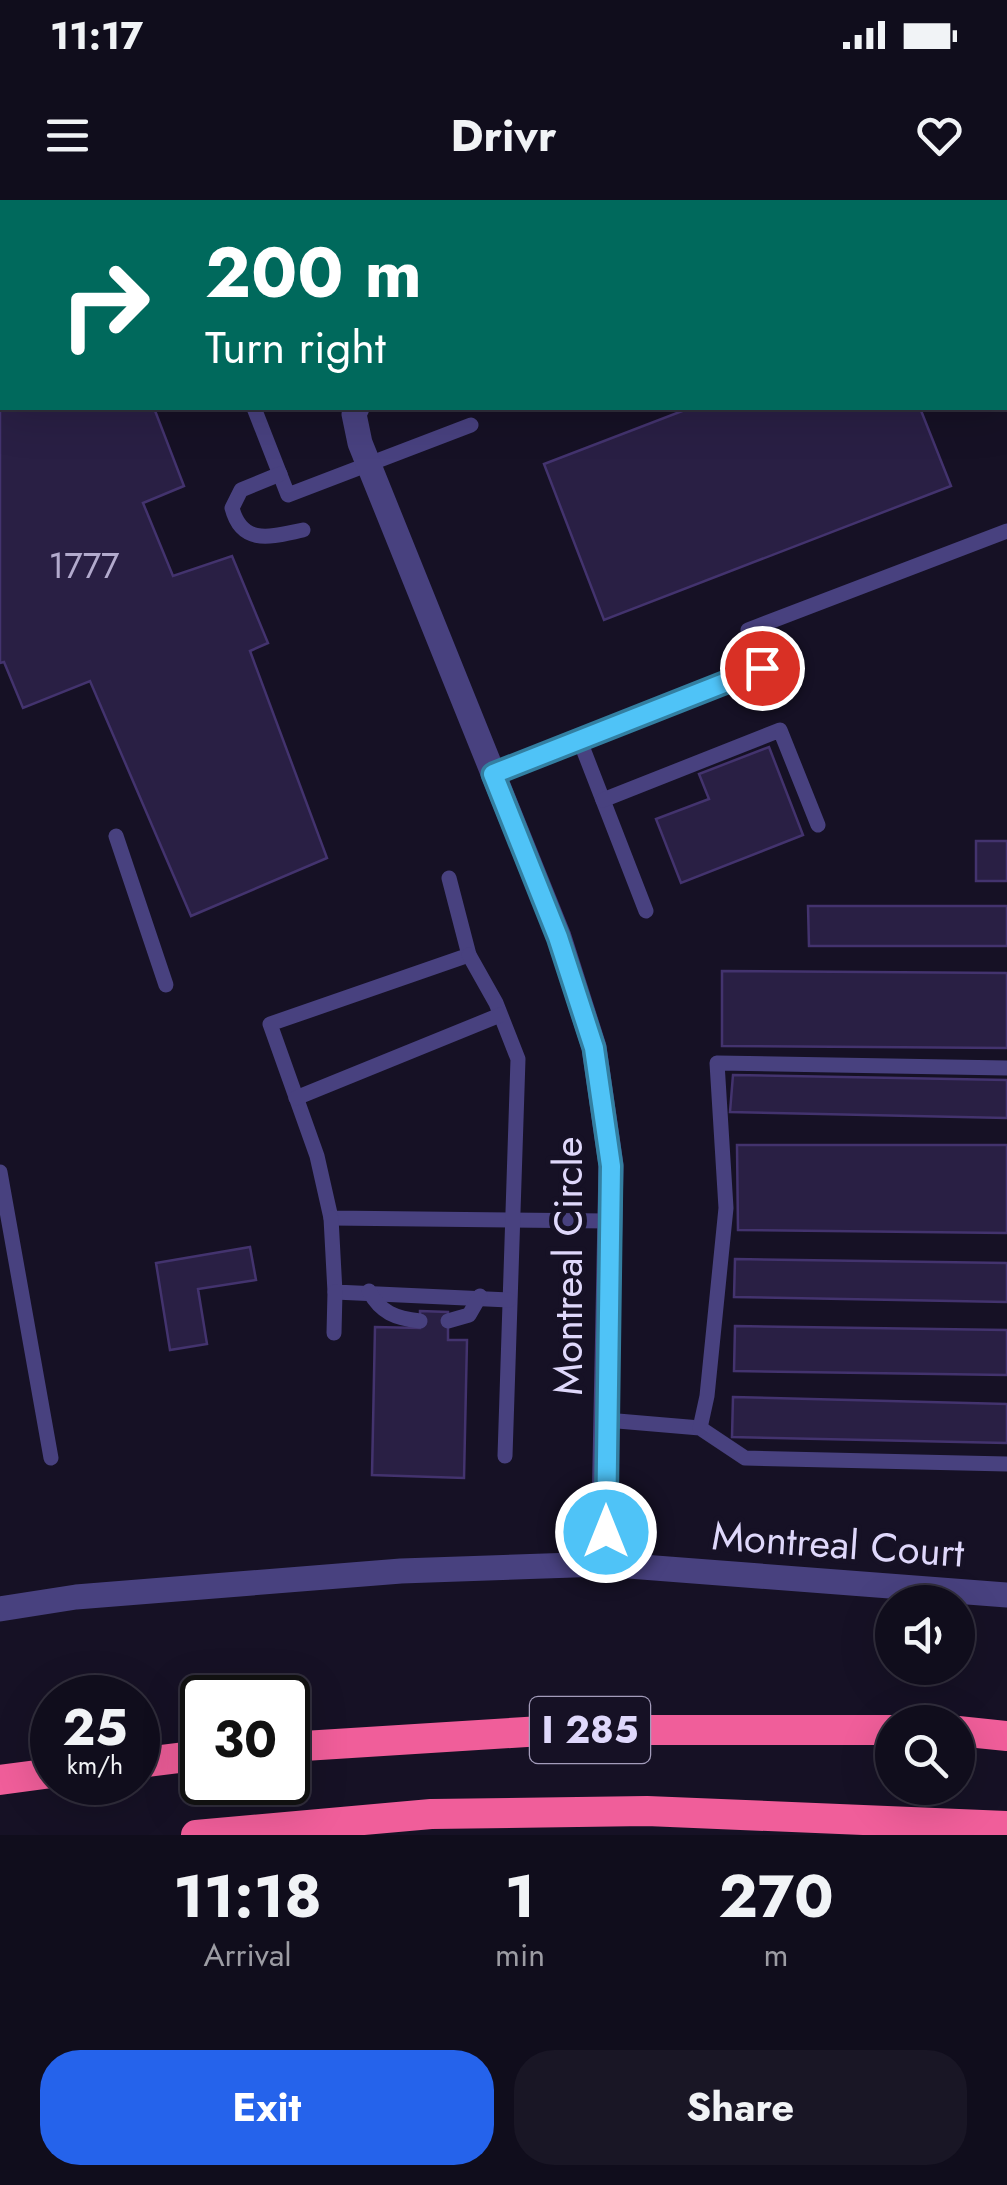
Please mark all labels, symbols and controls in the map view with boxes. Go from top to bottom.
text: 11:17 [50,8,143,63]
text: Drivr [450,103,557,168]
icon: menu [40,108,95,163]
icon: heart [912,108,967,163]
text: 200 m [205,222,422,323]
icon: right [40,240,170,370]
text: Turn right [205,315,386,380]
house number: 1777 [49,541,120,591]
pin [720,626,805,711]
icon: arrive [735,641,790,696]
street label: Montreal Circle [539,1137,597,1395]
position arrow [554,1480,658,1584]
street label: Montreal Court [710,1506,966,1582]
map controls [875,1585,975,1805]
button: sound [875,1585,975,1685]
speed limit sign: 30 [180,1675,310,1805]
text: 25 [62,1691,128,1764]
road number: I 285 [530,1697,650,1763]
button: search [875,1705,975,1805]
text: km/h [67,1747,123,1783]
text: 11:18 [173,1853,322,1940]
text: 1 [505,1853,535,1940]
text: 270 [718,1853,834,1940]
text: Arrival [203,1932,292,1978]
text: min [495,1932,545,1978]
text: m [764,1932,789,1978]
button: Exit [40,2050,494,2165]
button: Share [514,2050,967,2165]

